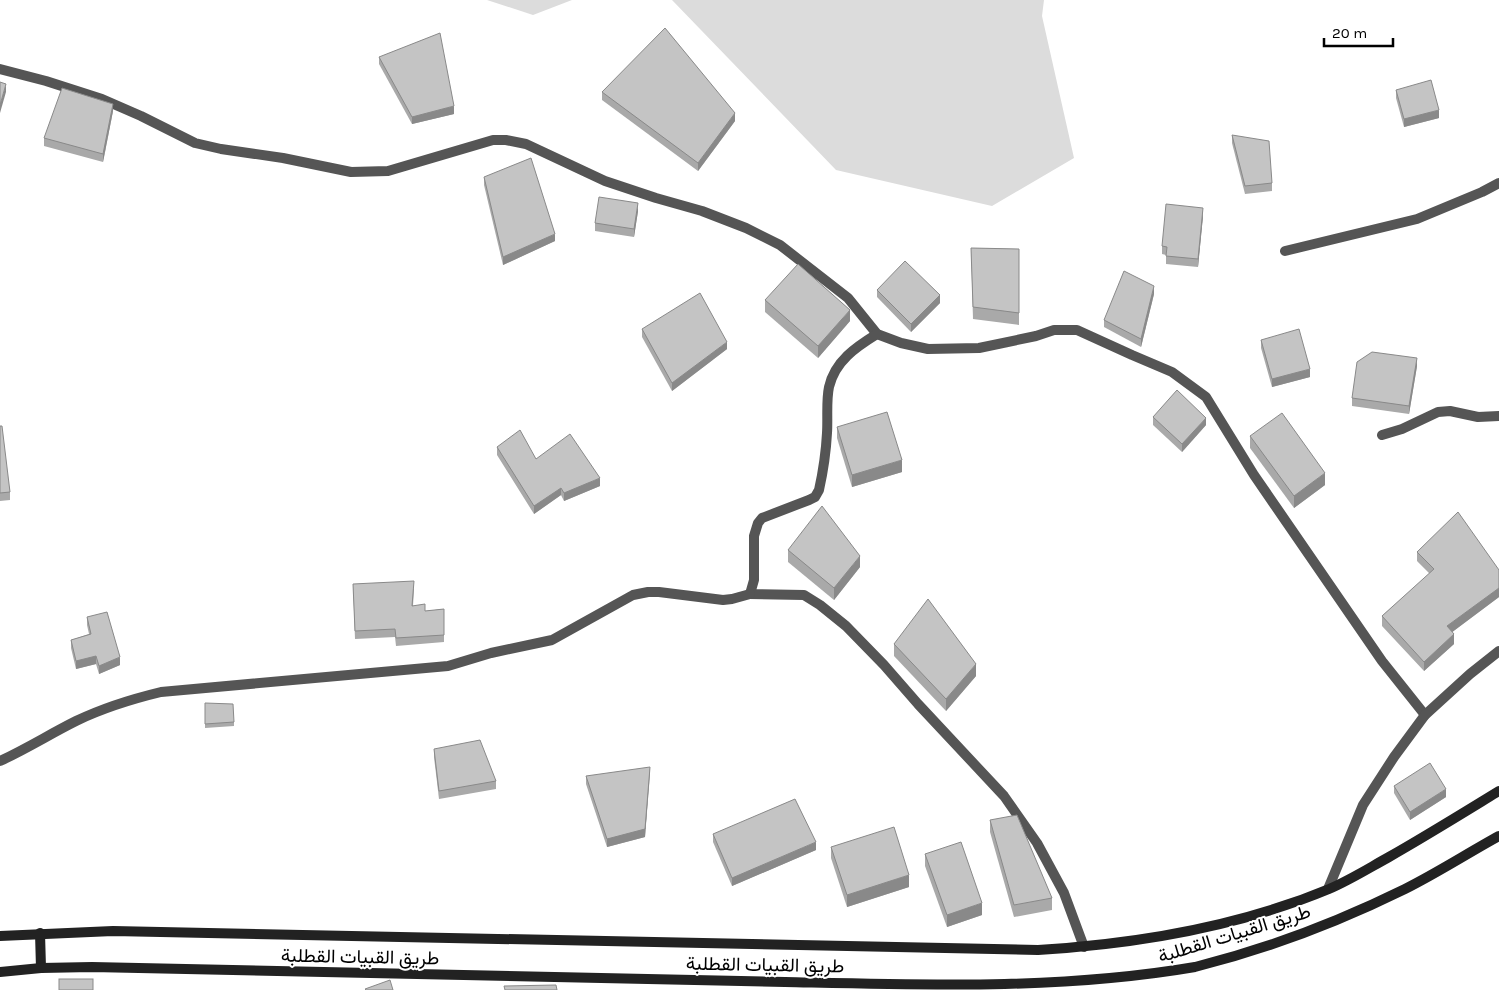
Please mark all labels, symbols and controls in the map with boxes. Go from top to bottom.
scale bar [1324,15,1393,47]
text: 20 m [1332,24,1367,42]
street label: طريق القبيات القطلبة [1155,900,1313,968]
street label: طريق القبيات القطلبة [281,945,439,969]
street label: طريق القبيات القطلبة [686,953,844,977]

